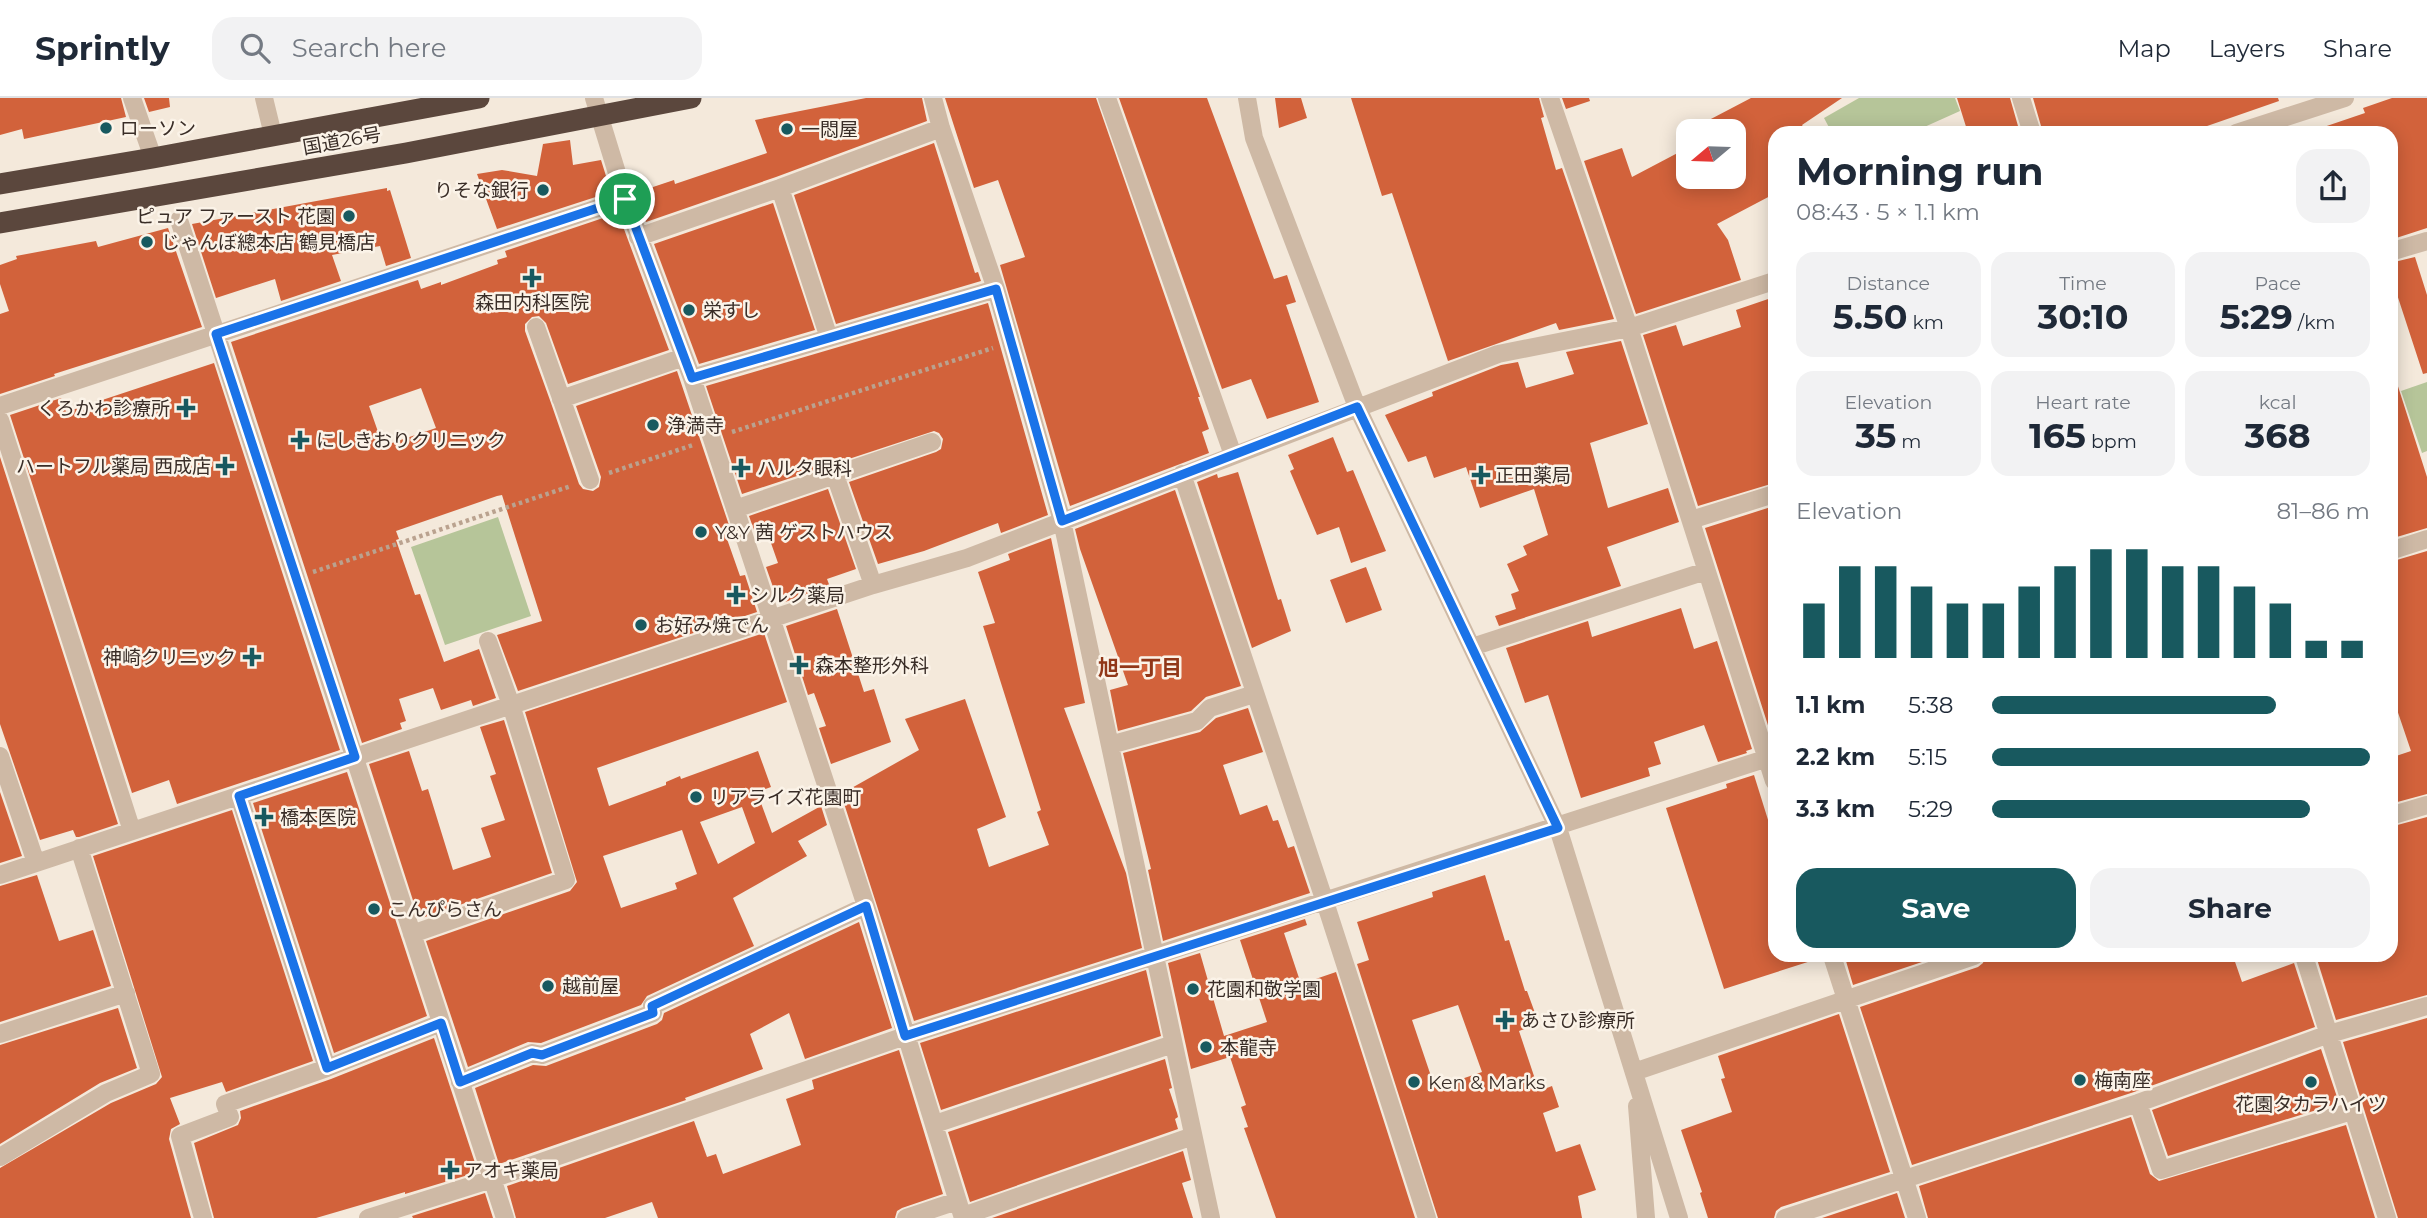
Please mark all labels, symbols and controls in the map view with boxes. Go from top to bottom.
search box [212,17,702,80]
text: Sprintly [35,28,170,68]
icon: search [236,29,274,67]
text: Search here [292,32,446,64]
text: Map [2117,34,2171,63]
text: Layers [2209,34,2285,63]
text: Share [2323,34,2392,63]
place label: ローソン [120,117,196,140]
place label: 一悶屋 [801,118,858,141]
north arrow [1676,119,1746,189]
map controls [1676,119,1746,189]
marker: ローソン [98,120,114,136]
marker: 一悶屋 [779,121,795,137]
street label: 国道26号 [301,123,383,159]
text: Morning run [1796,148,2044,195]
button: share [2296,149,2370,223]
pin [595,169,655,229]
place label: りそな銀行 [434,179,529,202]
icon: arrive [606,180,644,218]
marker: りそな銀行 [535,182,551,198]
text: 08:43 · 5 × 1.1 km [1796,198,1980,226]
place label: ピュア ファースト 花園 [136,205,335,228]
marker: ピュア ファースト 花園 [341,208,357,224]
place label: じゃんぼ總本店 鶴見橋店 [161,231,375,254]
marker: じゃんぼ總本店 鶴見橋店 [139,234,155,250]
marker: 森田内科医院 [522,268,542,288]
text: Distance [1847,272,1930,295]
text: Time [2059,272,2107,295]
text: Pace [2254,272,2301,295]
place label: 森田内科医院 [475,291,589,314]
text: 5.50 [1833,295,1907,338]
text: 30:10 [2037,295,2129,338]
text: 5:29 [2220,295,2293,338]
place label: 栄すし [703,299,760,322]
marker: 栄すし [681,302,697,318]
text: km [1907,311,1944,334]
text: /km [2293,311,2336,334]
text: Elevation [1844,391,1932,414]
text: Heart rate [2035,391,2131,414]
text: kcal [2259,391,2297,414]
place label: くろかわ診療所 [37,397,170,420]
marker: くろかわ診療所 [176,398,196,418]
place label: 浄満寺 [667,414,724,437]
text: 35 [1855,414,1896,457]
text: 165 [2029,414,2086,457]
text: 368 [2245,414,2311,457]
marker: 浄満寺 [645,417,661,433]
place label: にしきおりクリニック [316,429,506,452]
marker: にしきおりクリニック [290,430,310,450]
text: m [1896,430,1922,453]
text: bpm [2086,430,2137,453]
place label: ハートフル薬局 西成店 [16,455,211,478]
place label: ハルタ眼科 [757,457,852,480]
marker: ハートフル薬局 西成店 [217,458,233,474]
marker: ハルタ眼科 [731,458,751,478]
place label: 正田薬局 [1495,464,1571,487]
marker: 正田薬局 [1473,467,1489,483]
text: Elevation [1796,497,1902,525]
text: 81–86 m [2276,497,2370,525]
place label: Y&Y 茜 ゲストハウス [715,521,893,544]
marker: Y&Y 茜 ゲストハウス [693,524,709,540]
place label: シルク薬局 [750,584,845,607]
marker: シルク薬局 [728,587,744,603]
place label: お好み焼でん [655,614,769,637]
marker: お好み焼でん [633,617,649,633]
place label: 神崎クリニック [103,646,236,669]
marker: 神崎クリニック [242,647,262,667]
place label: 森本整形外科 [815,654,929,677]
marker: 森本整形外科 [789,655,809,675]
district label: 旭一丁目 [1098,655,1182,680]
text: 1.1 km [1796,691,1865,719]
text: 5:38 [1908,691,1954,719]
text: 2.2 km [1796,743,1875,771]
text: 5:15 [1908,743,1947,771]
place label: リアライズ花園町 [710,786,861,809]
marker: リアライズ花園町 [688,789,704,805]
text: 3.3 km [1796,795,1875,823]
text: 5:29 [1908,795,1953,823]
place label: 橋本医院 [280,806,356,829]
marker: 橋本医院 [254,807,274,827]
button: Save [1796,868,2076,948]
button: Share [2090,868,2370,948]
place label: こんぴらさん [388,898,502,921]
marker: こんぴらさん [366,901,382,917]
place label: 越前屋 [562,975,619,998]
marker: 越前屋 [540,978,556,994]
place label: 花園和敬学園 [1207,978,1321,1001]
marker: 花園和敬学園 [1185,981,1201,997]
place label: あさひ診療所 [1521,1009,1635,1032]
marker: あさひ診療所 [1495,1010,1515,1030]
place label: 本龍寺 [1220,1036,1277,1059]
marker: 本龍寺 [1198,1039,1214,1055]
place label: 梅南座 [2094,1069,2151,1092]
place label: Ken & Marks [1428,1071,1545,1094]
marker: 梅南座 [2072,1072,2088,1088]
marker: Ken & Marks [1406,1074,1422,1090]
marker: 花園タカラハイツ [2303,1074,2319,1090]
place label: 花園タカラハイツ [2235,1093,2387,1116]
place label: アオキ薬局 [464,1159,559,1182]
marker: アオキ薬局 [442,1162,458,1178]

